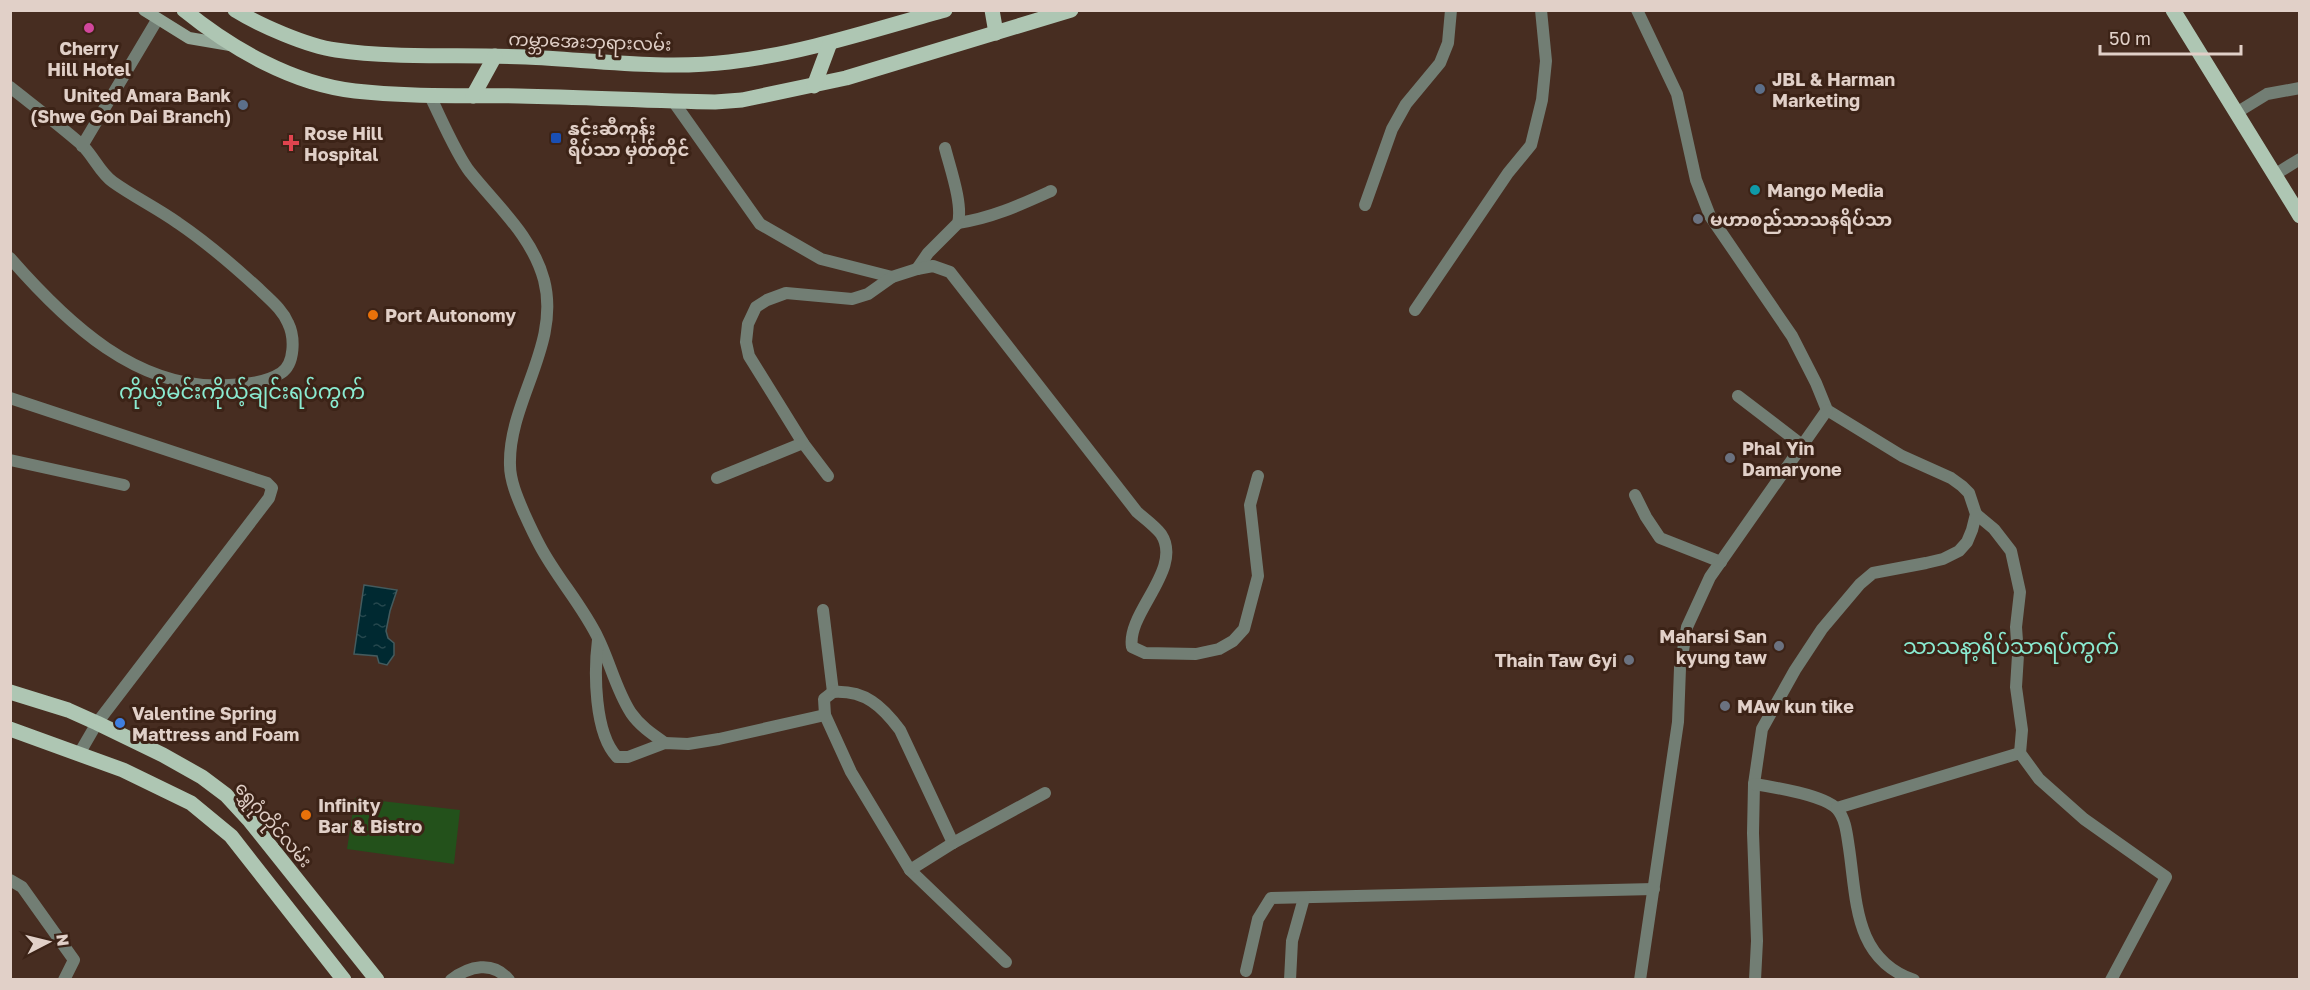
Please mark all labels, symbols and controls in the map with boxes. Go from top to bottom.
scale bar [2100,18,2241,56]
marker: Cherry Hill Hotel [82,21,96,35]
street label: ကမ္ဘာအေးဘုရားလမ်း [508,26,672,60]
text: 50 m [2109,27,2151,49]
place label: Cherry Hill Hotel [47,37,131,80]
place label: JBL & Harman Marketing [1772,68,1895,111]
marker: JBL & Harman Marketing [1753,82,1767,96]
place label: United Amara Bank (Shwe Gon Dai Branch) [30,84,232,127]
marker: United Amara Bank (Shwe Gon Dai Branch) [236,98,250,112]
place label: နှင်းဆီကုန်း ရိပ်သာ မှတ်တိုင် [568,117,689,164]
place label: Rose Hill Hospital [304,122,383,165]
marker: နှင်းဆီကုန်း ရိပ်သာ မှတ်တိုင် [549,131,563,145]
marker: Rose Hill Hospital [282,134,300,152]
place label: Mango Media [1767,179,1884,201]
marker: Mango Media [1748,183,1762,197]
place label: မဟာစည်သာသနရိပ်သာ [1710,208,1892,234]
marker: မဟာစည်သာသနရိပ်သာ [1691,212,1705,226]
place label: Port Autonomy [385,304,516,326]
marker: Port Autonomy [366,308,380,322]
district label: ကိုယ့်မင်းကိုယ့်ချင်းရပ်ကွက် [119,376,365,410]
place label: Phal Yin Damaryone [1742,437,1842,480]
marker: Phal Yin Damaryone [1723,451,1737,465]
place label: Maharsi San kyung taw [1659,625,1767,668]
district label: သာသနာ့ရိပ်သာရပ်ကွက် [1903,631,2119,664]
marker: Maharsi San kyung taw [1772,639,1786,653]
place label: Thain Taw Gyi [1495,649,1617,671]
marker: Thain Taw Gyi [1622,653,1636,667]
place label: MAw kun tike [1737,695,1854,717]
marker: MAw kun tike [1718,699,1732,713]
place label: Valentine Spring Mattress and Foam [132,702,299,745]
marker: Valentine Spring Mattress and Foam [113,716,127,730]
street label: ရွှေဂုံတိုင်လမ်း [227,775,319,875]
place label: Infinity Bar & Bistro [318,794,422,837]
marker: Infinity Bar & Bistro [299,808,313,822]
north arrow [18,912,78,972]
text: N [52,933,74,947]

